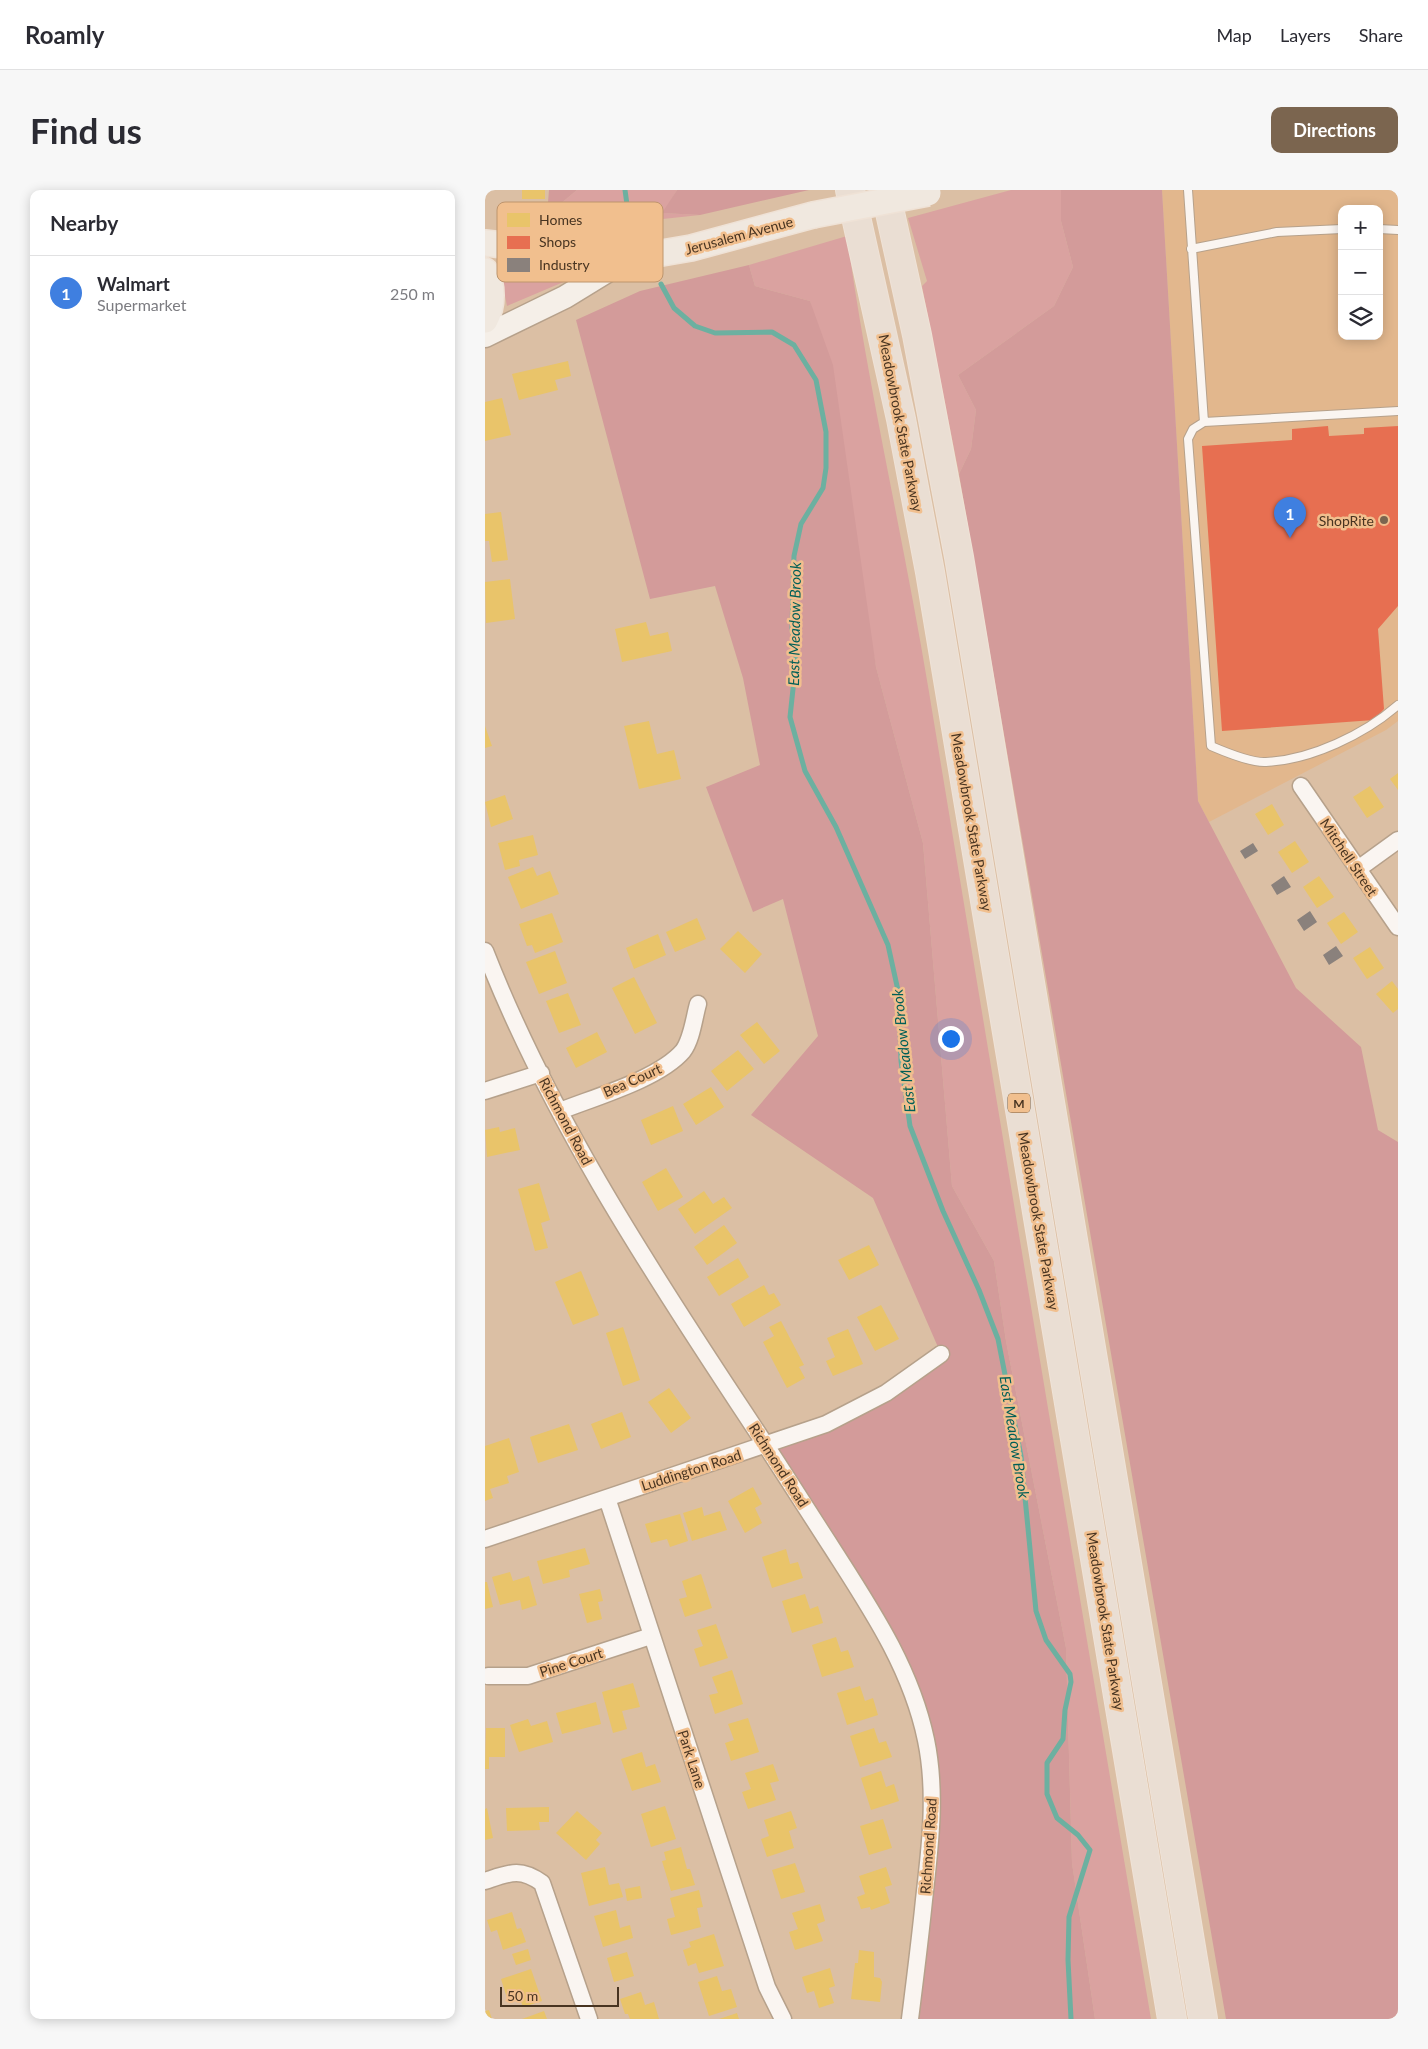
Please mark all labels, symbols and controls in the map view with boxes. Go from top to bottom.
text: Roamly [25,20,104,49]
text: Map [1216,24,1252,46]
text: Layers [1280,24,1331,46]
text: Share [1359,24,1403,46]
button: Directions [1271,107,1398,153]
text: Find us [30,109,142,151]
legend [497,202,663,282]
map controls [1338,205,1383,340]
button: + [1338,205,1383,250]
text: Nearby [50,210,118,235]
text: Homes [539,211,582,228]
street label: Jerusalem Avenue [683,212,795,258]
text: Shops [539,233,576,250]
button: − [1338,250,1383,295]
text: Industry [539,256,590,273]
text: Walmart [97,272,170,295]
text: 1 [61,284,71,303]
text: 250 m [390,284,435,303]
text: Supermarket [97,295,186,314]
button: layers [1338,295,1383,340]
street label: Meadowbrook State Parkway [875,333,927,514]
pin: 1 [1274,497,1306,538]
place label: ShopRite [1319,512,1374,529]
marker: ShopRite [1378,514,1390,526]
water label: East Meadow Brook [784,561,804,686]
street label: Meadowbrook State Parkway [948,732,996,913]
street label: Mitchell Street [1317,815,1381,899]
water label: East Meadow Brook [887,988,918,1114]
your location [938,1026,964,1052]
street label: Bea Court [600,1060,664,1100]
street label: Richmond Road [536,1075,596,1167]
road number: M [1008,1094,1030,1112]
street label: Meadowbrook State Parkway [1015,1131,1063,1312]
water label: East Meadow Brook [996,1374,1034,1500]
street label: Richmond Road [746,1420,812,1510]
street label: Luddington Road [639,1446,743,1494]
street label: Meadowbrook State Parkway [1083,1531,1129,1712]
street label: Pine Court [537,1644,605,1680]
street label: Park Lane [675,1728,709,1790]
street label: Richmond Road [916,1797,940,1895]
scale bar [500,1984,619,2007]
text: 50 m [507,1987,538,2004]

